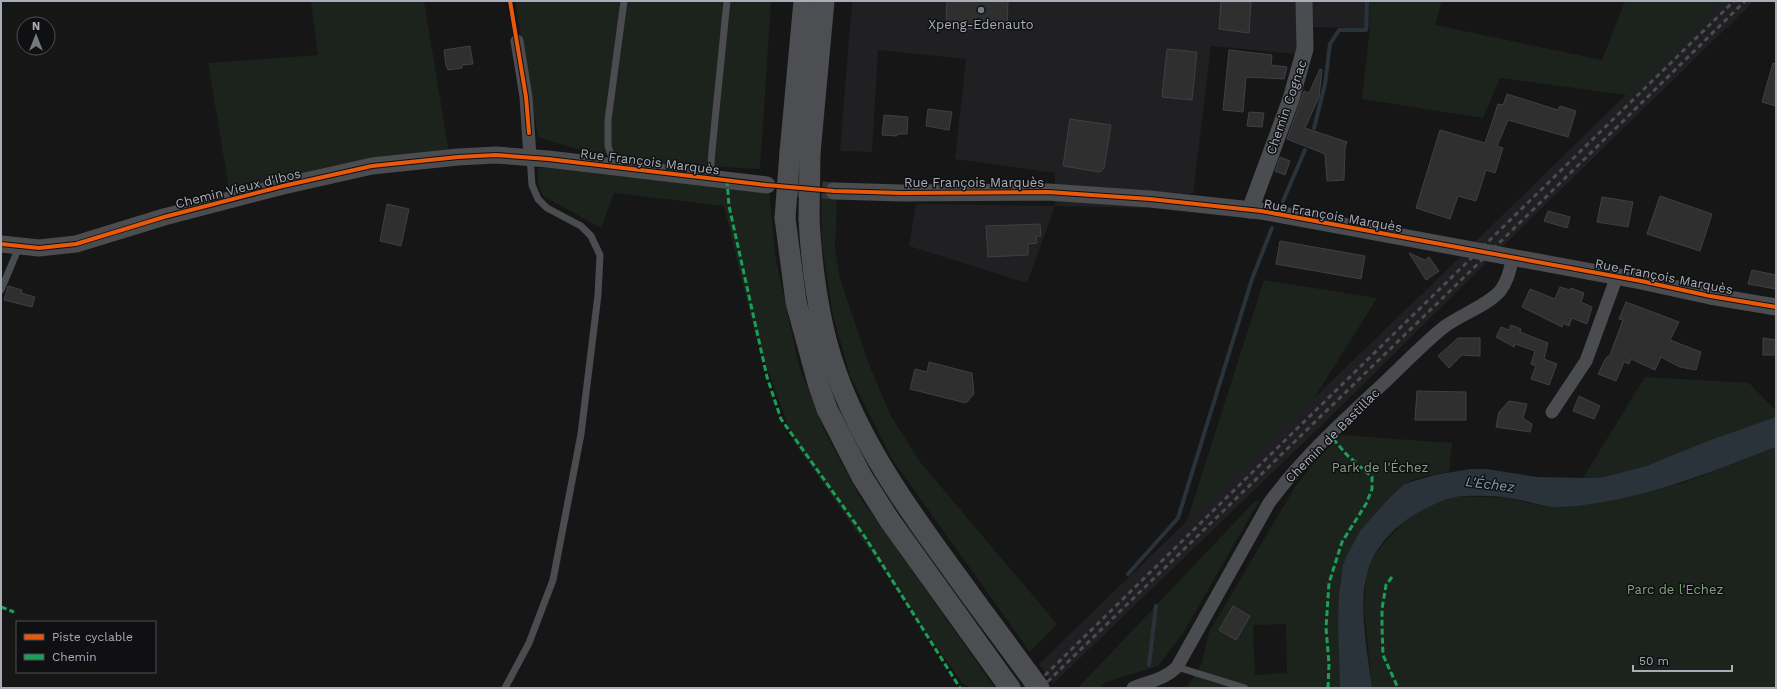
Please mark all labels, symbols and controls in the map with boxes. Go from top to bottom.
marker: Xpeng-Edenauto [976,5,986,15]
north arrow [16,16,56,56]
place label: Xpeng-Edenauto [928,17,1034,32]
text: N [32,20,40,33]
street label: Chemin Cognac [1263,58,1310,156]
street label: Rue François Marquès [579,146,721,178]
street label: Chemin Vieux d'Ibos [174,166,302,211]
street label: Rue François Marquès [904,175,1044,190]
street label: Rue François Marquès [1263,196,1403,235]
street label: Rue François Marquès [1594,256,1734,297]
street label: Chemin de Bastillac [1282,385,1383,486]
park label: Park de l'Échez [1332,459,1428,475]
water label: L'Échez [1465,473,1516,495]
park label: Parc de l'Echez [1627,582,1723,597]
legend [16,621,156,673]
text: Piste cyclable [52,630,133,644]
scale bar [1633,647,1732,673]
text: Chemin [52,650,97,664]
text: 50 m [1639,654,1669,668]

